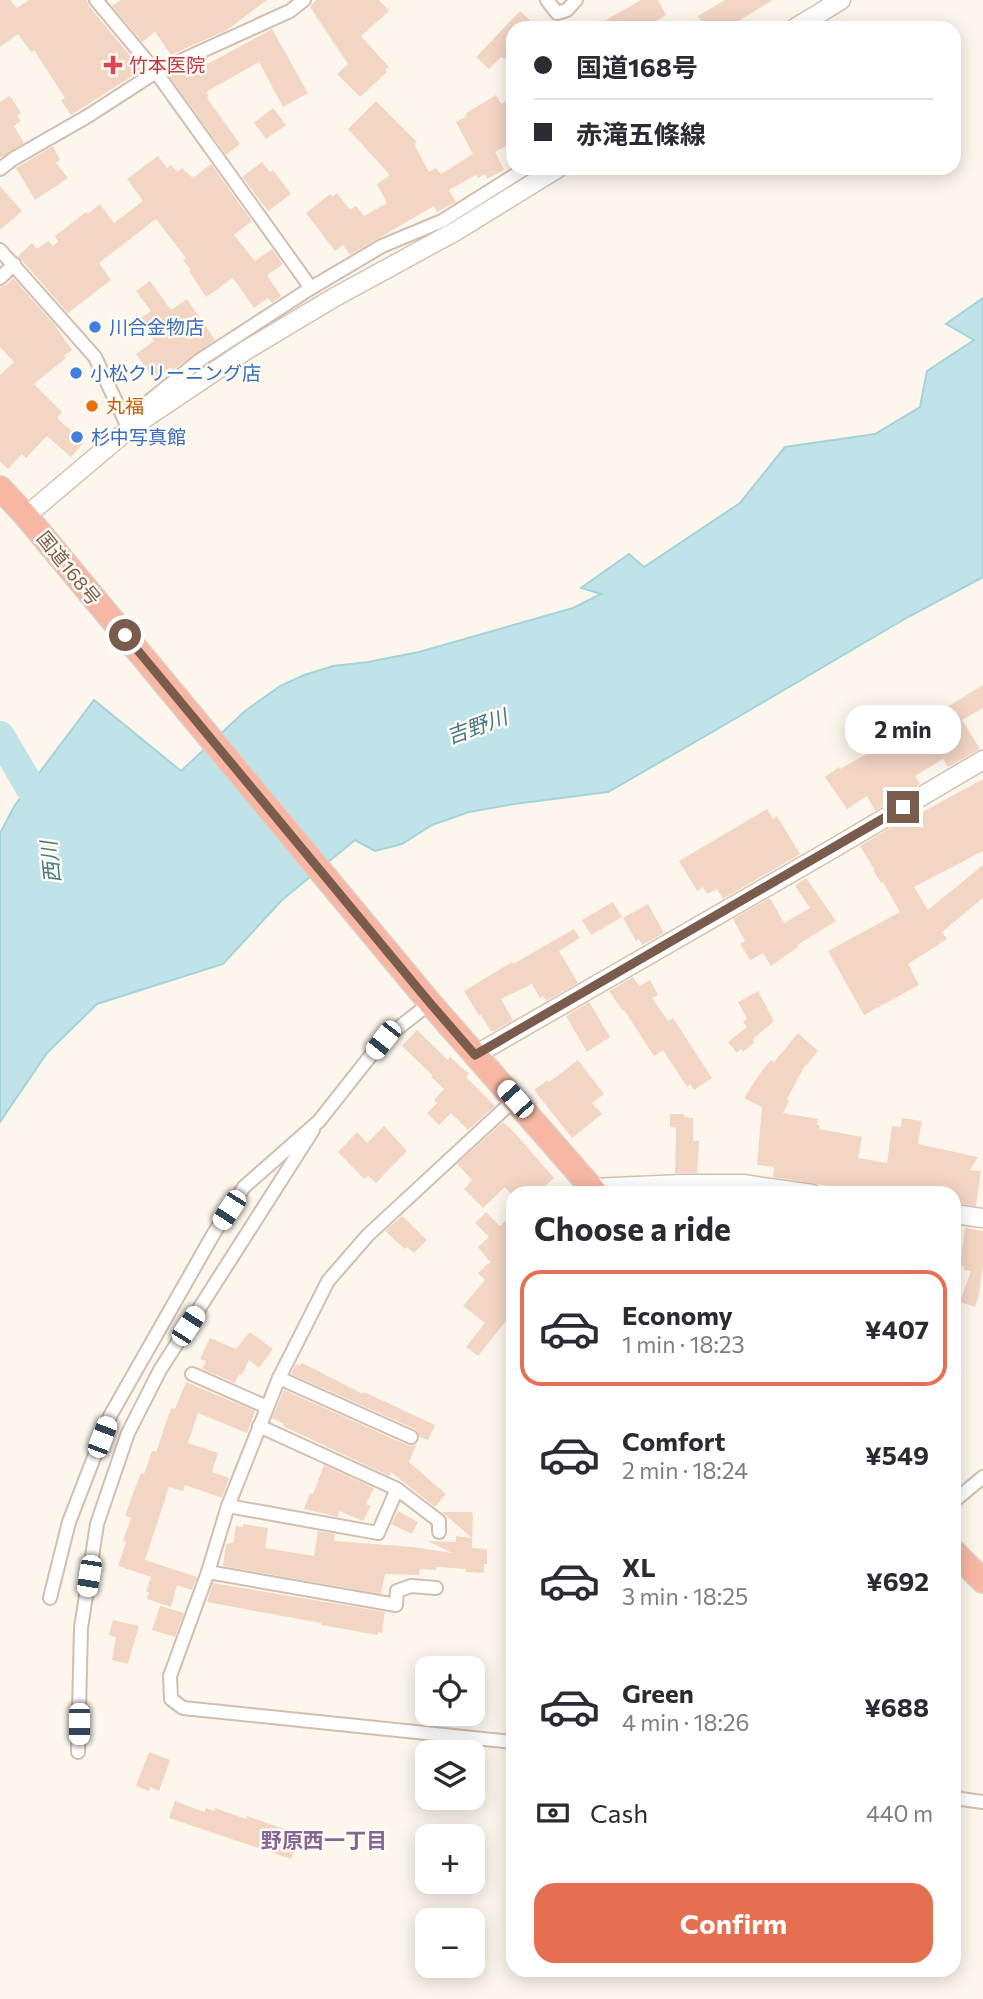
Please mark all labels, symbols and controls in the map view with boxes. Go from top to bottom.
text: 国道168号 [576,51,698,82]
place label: 竹本医院 [129,53,205,76]
marker: 竹本医院 [103,55,123,75]
text: 赤滝五條線 [576,118,706,149]
place label: 川合金物店 [109,315,204,338]
marker: 川合金物店 [87,319,103,335]
place label: 小松クリーニング店 [90,361,261,384]
marker: 小松クリーニング店 [68,365,84,381]
place label: 丸福 [106,394,144,417]
marker: 丸福 [84,398,100,414]
place label: 杉中写真館 [91,425,186,448]
marker: 杉中写真館 [69,429,85,445]
street label: 国道168号 [33,526,106,609]
route start [109,619,141,651]
water label: 吉野川 [443,702,512,748]
callout: 2 min [845,706,961,754]
text: 2 min [874,715,932,743]
route end [887,791,919,823]
water label: 西川 [35,838,64,884]
car [362,1017,405,1063]
car [494,1076,537,1122]
car [209,1187,250,1233]
text: Choose a ride [534,1208,731,1248]
icon: car [538,1297,601,1360]
text: Economy [622,1299,733,1330]
car [168,1303,209,1349]
text: ¥407 [865,1313,929,1344]
text: 1 min · 18:23 [622,1330,745,1358]
car [85,1414,120,1460]
icon: car [538,1423,601,1486]
text: Comfort [622,1425,725,1456]
text: ¥549 [865,1439,929,1470]
text: 2 min · 18:24 [622,1456,748,1484]
icon: car [538,1549,601,1612]
text: XL [622,1551,656,1582]
car [76,1554,103,1598]
text: ¥692 [866,1565,929,1596]
text: 3 min · 18:25 [622,1582,748,1610]
map controls [415,1656,485,1978]
button: locate [415,1656,485,1726]
icon: car [538,1675,601,1738]
text: Green [622,1677,694,1708]
text: ¥688 [864,1691,929,1722]
car [69,1703,90,1745]
text: 4 min · 18:26 [622,1708,749,1736]
button: layers [415,1740,485,1810]
icon: cash [534,1794,572,1832]
text: Cash [590,1797,648,1828]
text: 440 m [866,1799,933,1827]
button: + [415,1824,485,1894]
district label: 野原西一丁目 [261,1827,387,1852]
button: Confirm [534,1883,933,1963]
button: − [415,1908,485,1978]

